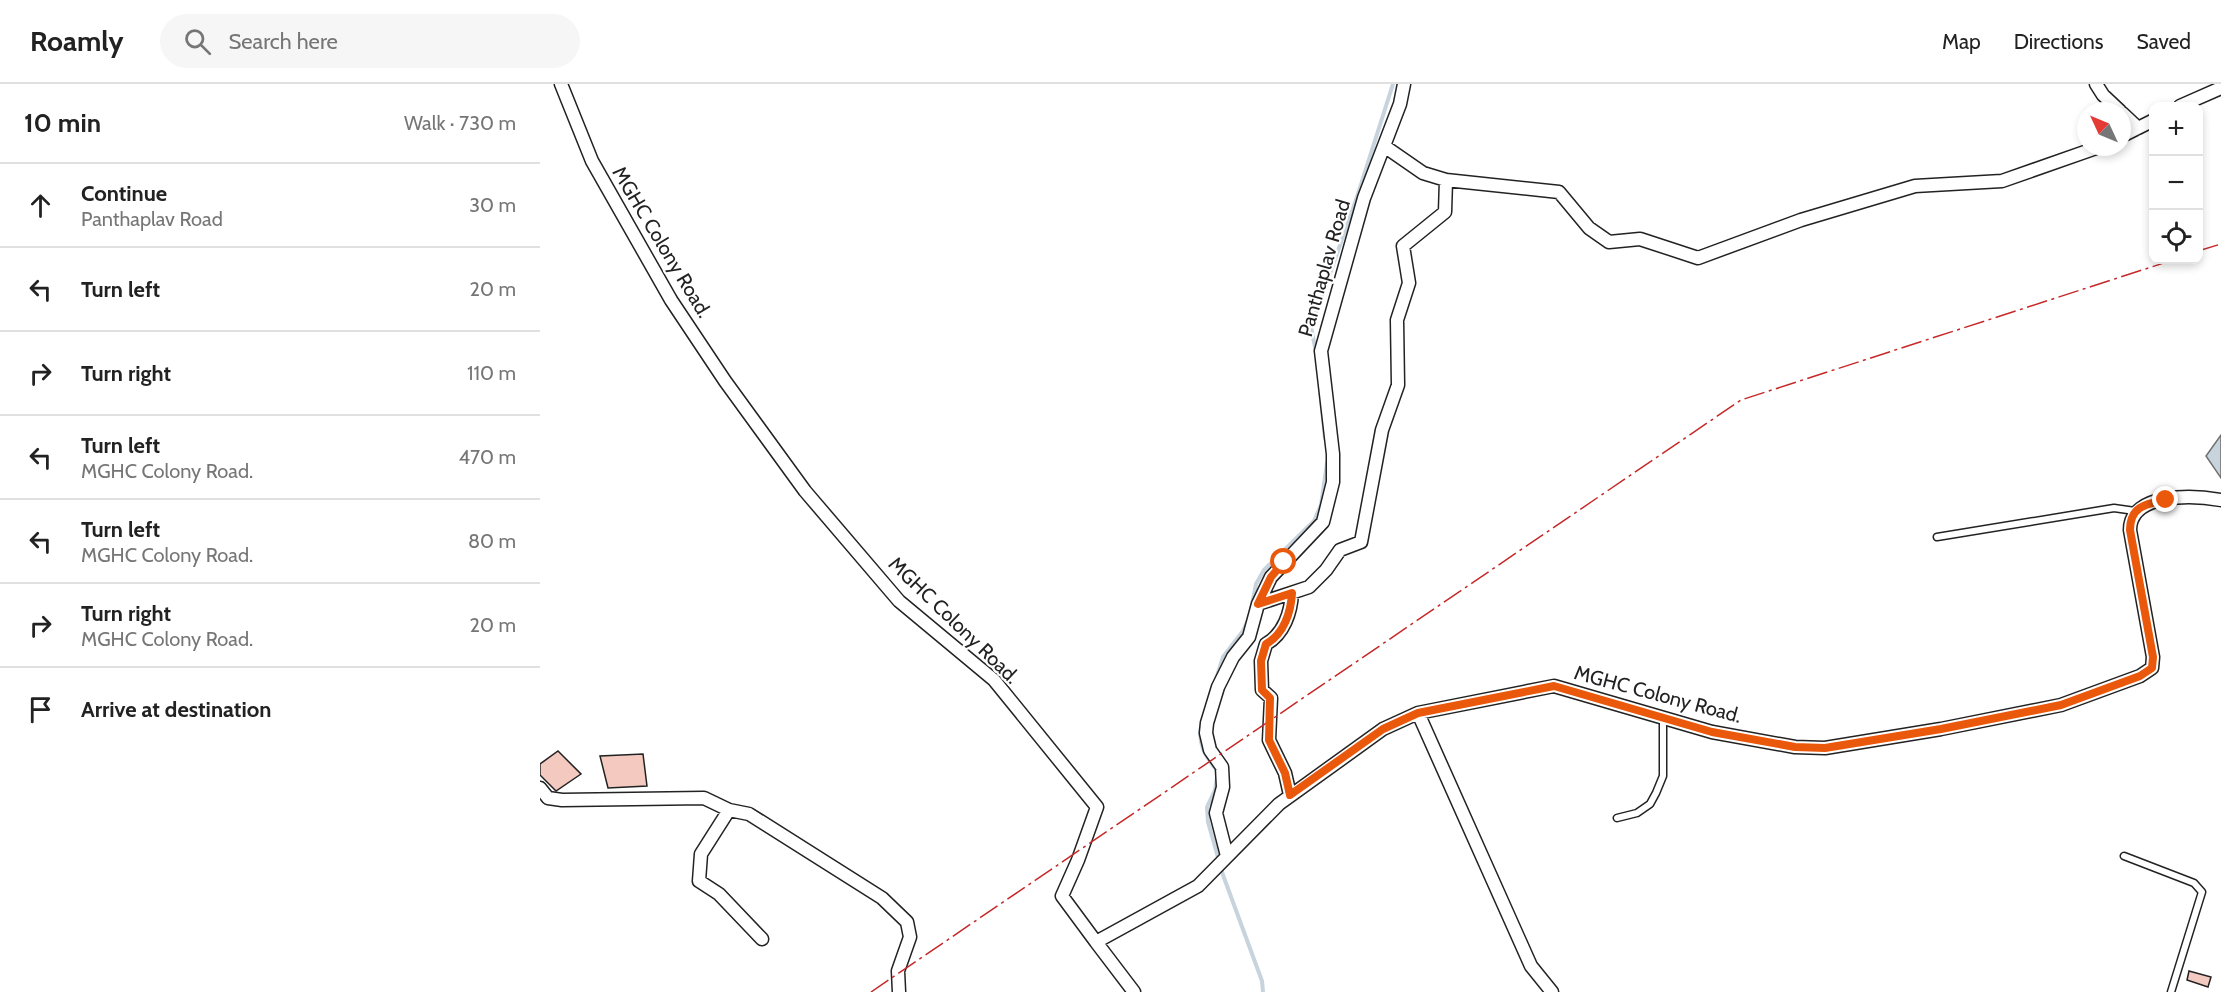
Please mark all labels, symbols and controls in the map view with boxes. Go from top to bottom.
search box [160,14,580,68]
text: Roamly [30,24,124,58]
icon: search [181,25,214,58]
text: Search here [229,28,338,55]
text: Map [1942,29,1981,54]
text: Directions [2014,29,2103,54]
text: Saved [2136,29,2191,54]
north arrow [2077,102,2131,156]
map controls [2149,102,2203,264]
button: + [2149,102,2203,156]
text: 10 min [24,107,101,139]
text: Walk · 730 m [404,111,516,135]
button: − [2149,156,2203,210]
street label: MGHC Colony Road. [607,162,717,322]
text: Continue [81,180,167,207]
icon: ahead [24,189,57,222]
text: 30 m [469,193,516,217]
street label: Panthaplav Road [1293,197,1355,339]
text: Panthaplav Road [81,207,223,231]
button: locate [2149,210,2203,264]
icon: left [24,273,57,306]
text: Turn left [81,276,160,303]
text: 20 m [470,277,516,301]
icon: right [24,357,57,390]
text: Turn right [81,360,171,387]
text: 110 m [467,361,516,385]
text: Turn left [81,432,160,459]
icon: left [24,441,57,474]
text: 470 m [459,445,516,469]
text: MGHC Colony Road. [81,459,253,483]
route end [2152,486,2178,512]
text: Turn left [81,516,160,543]
icon: left [24,525,57,558]
text: 80 m [468,529,516,553]
text: MGHC Colony Road. [81,543,253,567]
route start [1270,548,1296,574]
street label: MGHC Colony Road. [884,552,1024,688]
text: Turn right [81,600,171,627]
icon: right [24,609,57,642]
text: 20 m [470,613,516,637]
text: MGHC Colony Road. [81,627,253,651]
street label: MGHC Colony Road. [1572,660,1744,728]
icon: arrive [24,693,57,726]
text: Arrive at destination [81,696,271,723]

